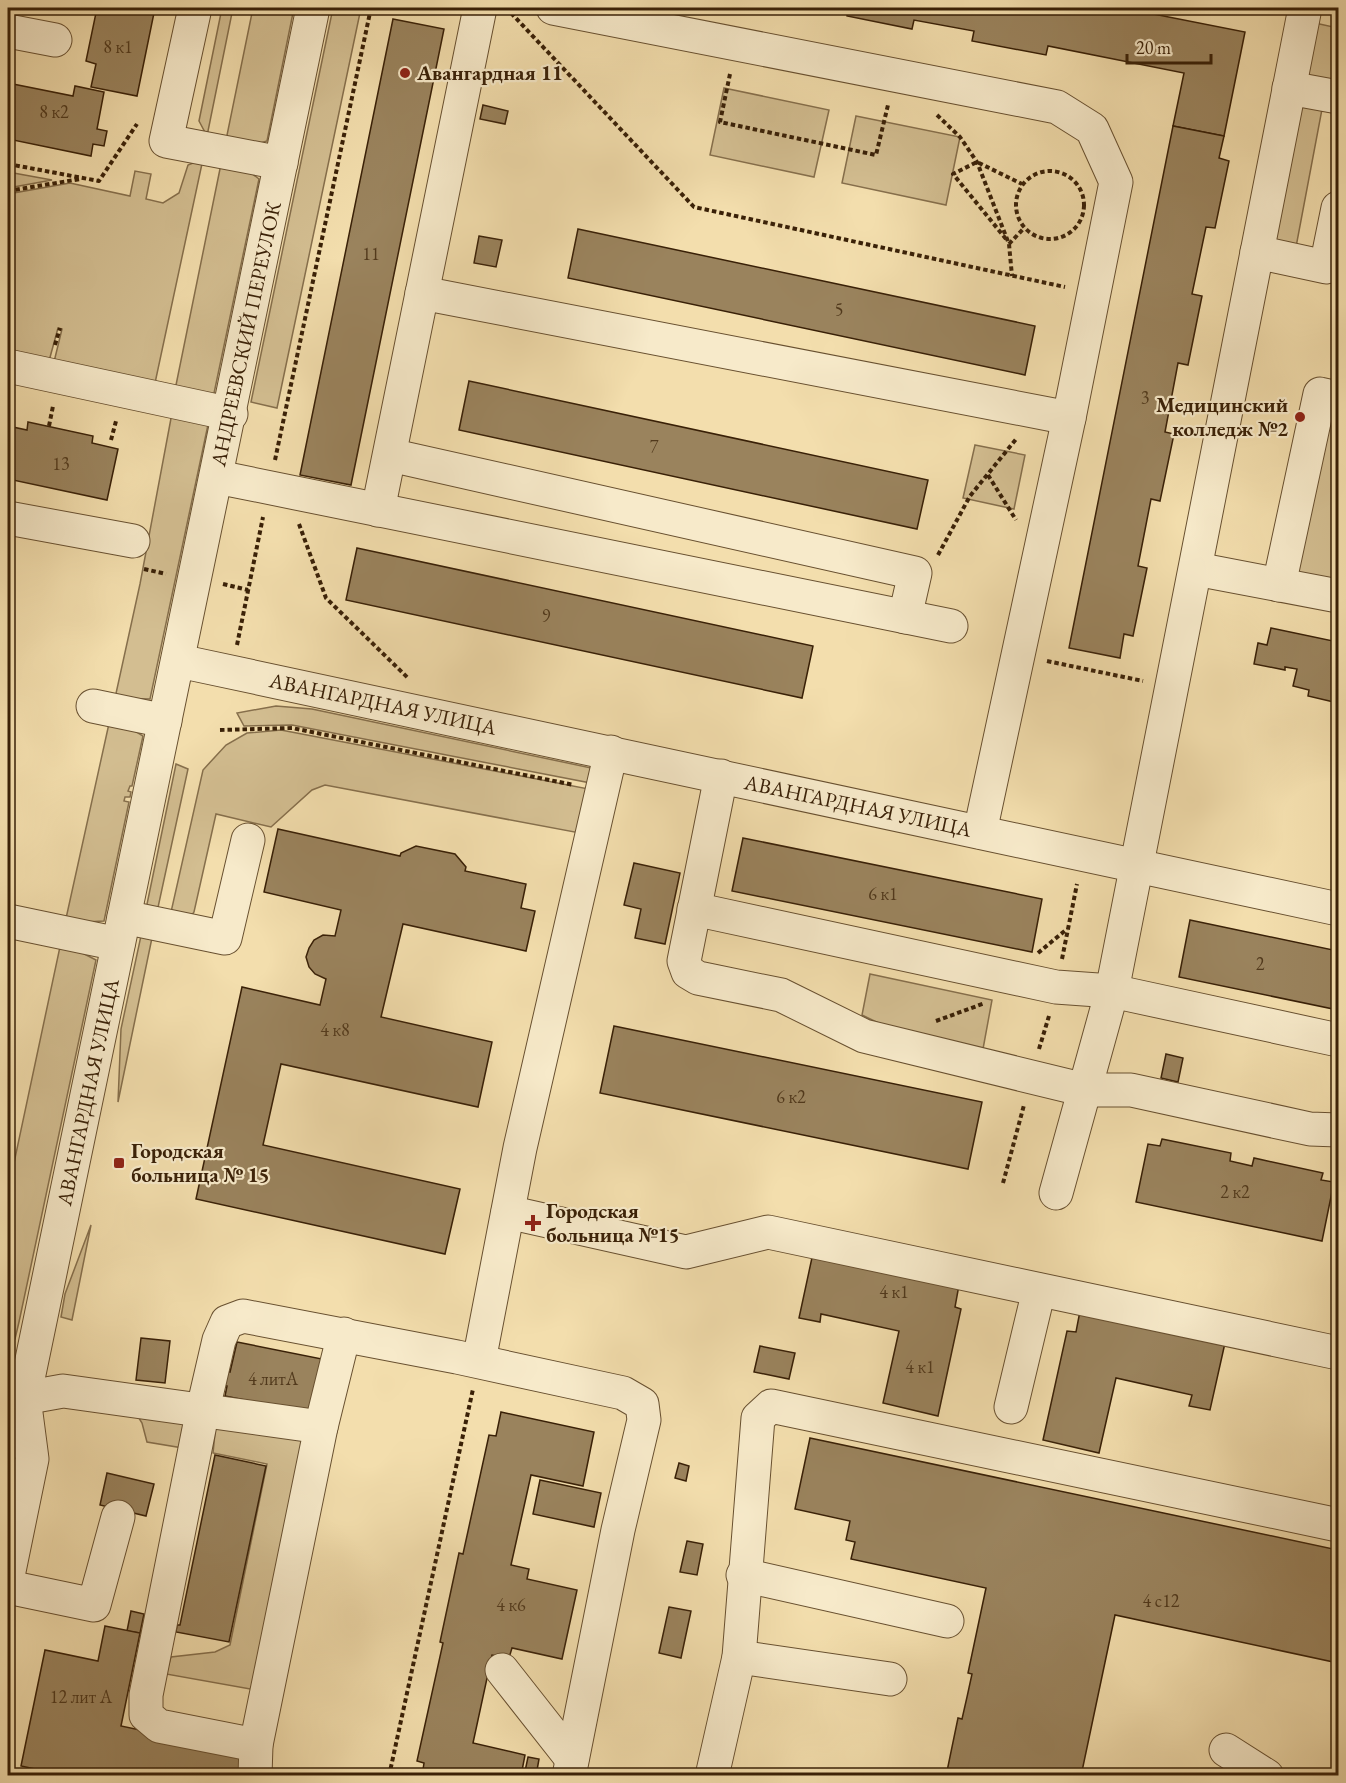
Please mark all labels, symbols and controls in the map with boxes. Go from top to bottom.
scale bar [1127,27,1211,65]
house number: 8 к1 [103,35,133,58]
text: 20 m [1136,36,1171,59]
place label: Авангардная 11 [416,59,563,86]
marker: Авангардная 11 [398,66,412,80]
house number: 8 к2 [39,100,69,123]
street label: АНДРЕЕВСКИЙ ПЕРЕУЛОК [204,199,287,470]
house number: 11 [362,242,380,265]
house number: 5 [835,298,843,321]
house number: 3 [1141,386,1149,409]
place label: Медицинский колледж №2 [1156,391,1288,442]
marker: Медицинский колледж №2 [1293,410,1307,424]
house number: 7 [650,435,659,458]
house number: 13 [52,452,70,475]
house number: 9 [542,604,551,627]
street label: АВАНГАРДНАЯ УЛИЦА [266,666,500,741]
street label: АВАНГАРДНАЯ УЛИЦА [741,768,975,843]
house number: 6 к1 [868,882,898,905]
house number: 2 [1256,952,1265,975]
street label: АВАНГАРДНАЯ УЛИЦА [50,975,125,1209]
house number: 4 к8 [320,1018,350,1041]
house number: 6 к2 [776,1085,806,1108]
place label: Городская больница № 15 [131,1137,270,1188]
marker: Городская больница № 15 [112,1156,126,1170]
house number: 2 к2 [1220,1180,1250,1203]
place label: Городская больница №15 [546,1197,680,1248]
marker: Городская больница №15 [524,1214,542,1232]
house number: 4 к1 [879,1280,909,1303]
house number: 4 к1 [905,1355,935,1378]
house number: 4 литА [248,1367,299,1390]
house number: 4 с12 [1143,1589,1180,1612]
house number: 4 к6 [496,1593,526,1616]
house number: 12 лит А [50,1685,113,1708]

